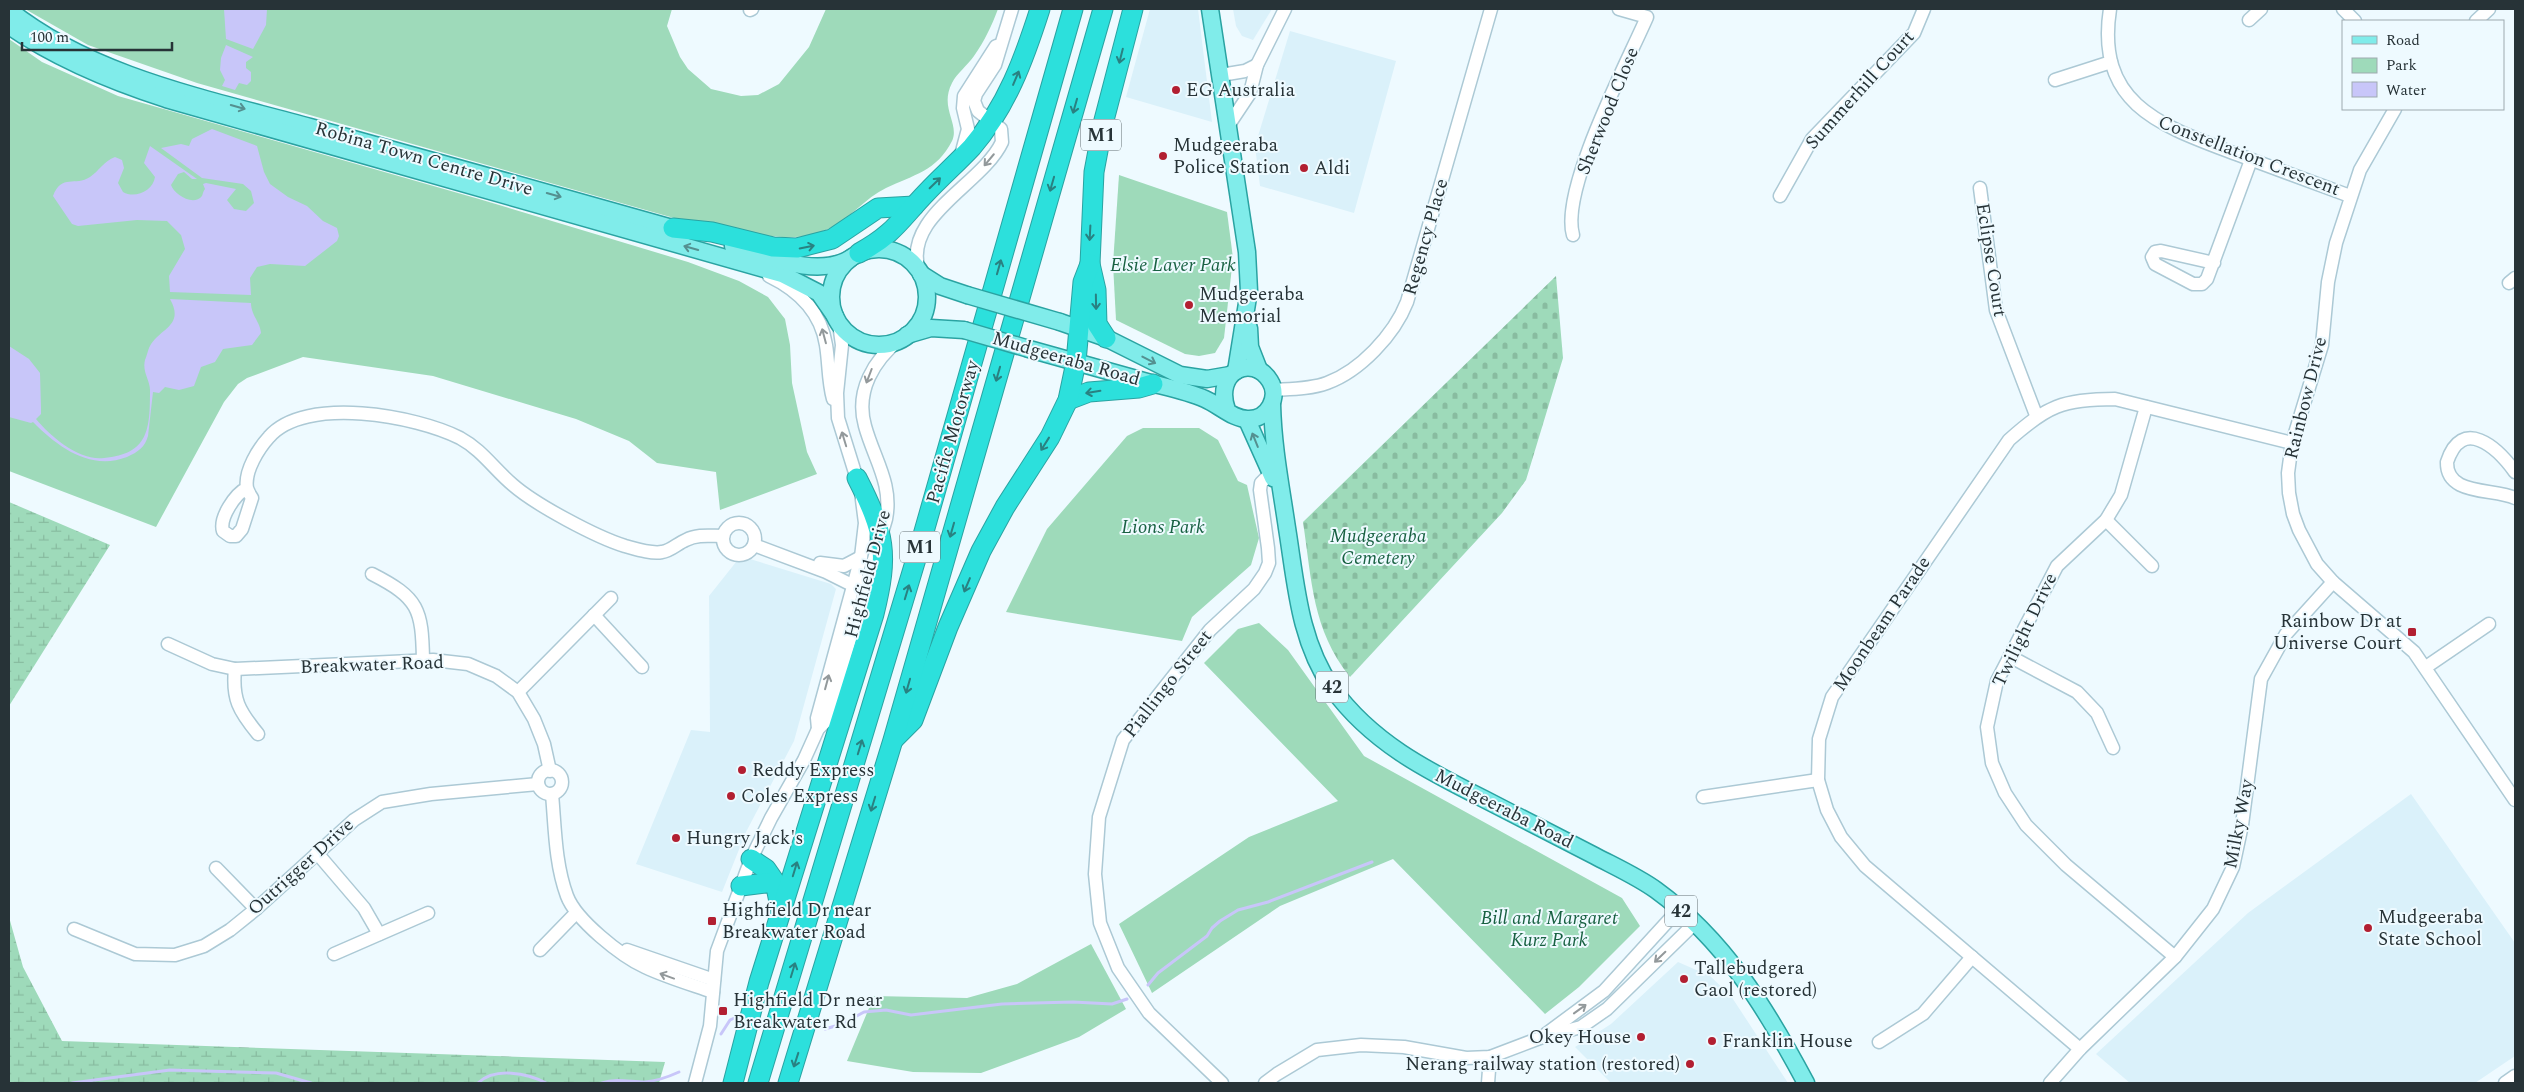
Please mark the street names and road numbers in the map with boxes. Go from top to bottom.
street label: Summerhill Court [1798,24,1922,156]
street label: Sherwood Close [1569,43,1647,179]
street label: Constellation Crescent [2154,108,2345,204]
street label: Robina Town Centre Drive [312,114,536,204]
road number: M1 [1081,120,1121,150]
street label: Regency Place [1395,175,1457,299]
street label: Eclipse Court [1968,201,2014,319]
street label: Mudgeeraba Road [989,324,1143,394]
street label: Rainbow Drive [2277,334,2335,462]
street label: Pacific Motorway [919,356,988,507]
street label: Highfield Drive [837,507,899,641]
road number: M1 [900,532,940,562]
street label: Moonbeam Parade [1826,550,1938,698]
street label: Twilight Drive [1985,568,2065,692]
street label: Piallingo Street [1116,623,1220,744]
street label: Breakwater Road [300,648,444,682]
road number: 42 [1316,672,1348,702]
street label: Mudgeeraba Road [1429,761,1579,857]
street label: Milky Way [2216,776,2262,871]
street label: Outrigger Drive [241,811,361,923]
road number: 42 [1665,896,1697,926]

